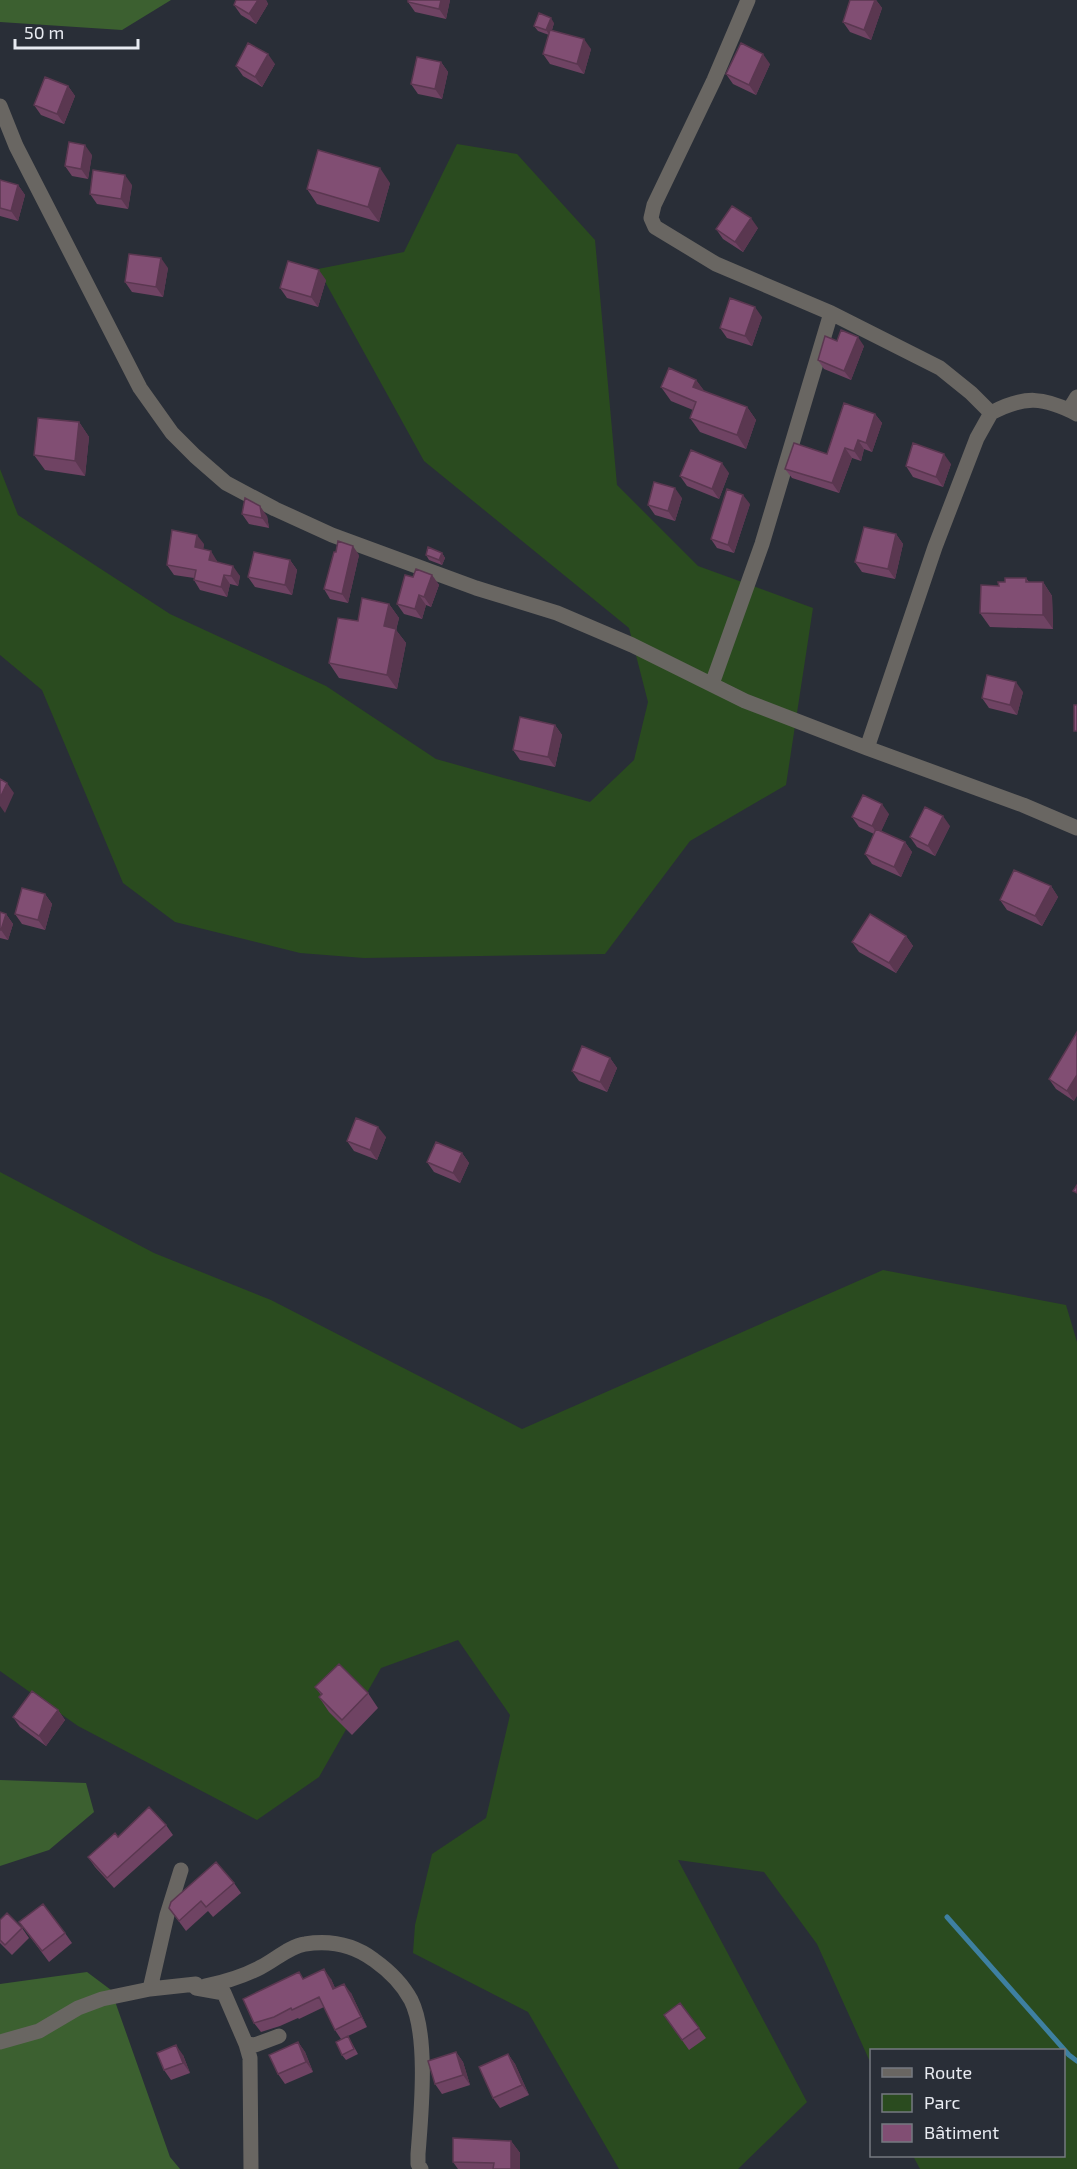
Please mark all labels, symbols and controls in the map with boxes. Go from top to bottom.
scale bar [15,12,138,50]
text: 50 m [24,21,64,43]
legend [870,2049,1065,2157]
text: Route [924,2061,972,2083]
text: Parc [924,2091,960,2113]
text: Bâtiment [924,2121,999,2143]

